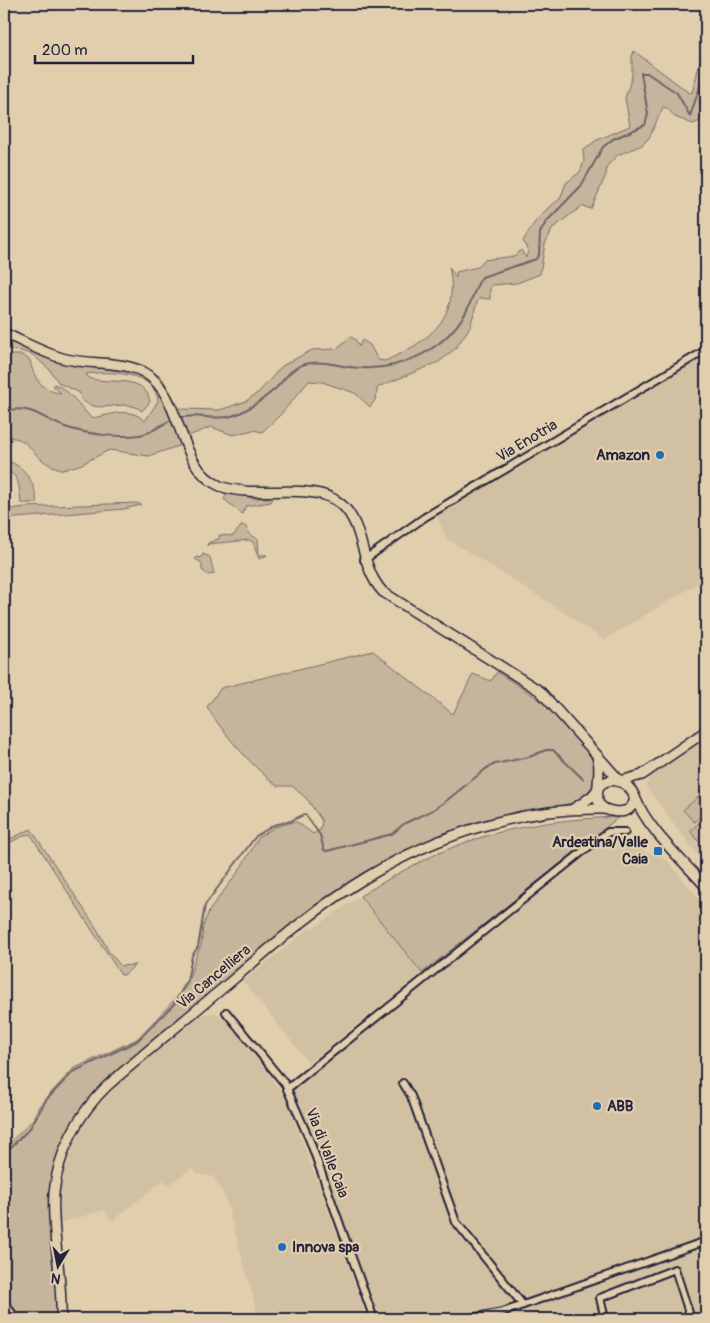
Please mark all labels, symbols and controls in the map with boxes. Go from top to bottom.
scale bar [35,32,192,64]
text: 200 m [42,41,87,60]
street label: Via Enotria [493,415,561,467]
place label: Amazon [596,446,650,465]
marker: Amazon [654,449,666,461]
place label: Ardeatina/Valle Caia [552,833,649,869]
marker: Ardeatina/Valle Caia [652,845,664,857]
street label: Via Cancelliera [173,941,255,1013]
place label: ABB [607,1097,634,1116]
marker: ABB [591,1100,603,1112]
street label: Via di Valle Caia [301,1105,353,1201]
place label: Innova spa [292,1238,359,1257]
north arrow [32,1240,82,1290]
marker: Innova spa [276,1241,288,1253]
text: N [50,1269,62,1288]

